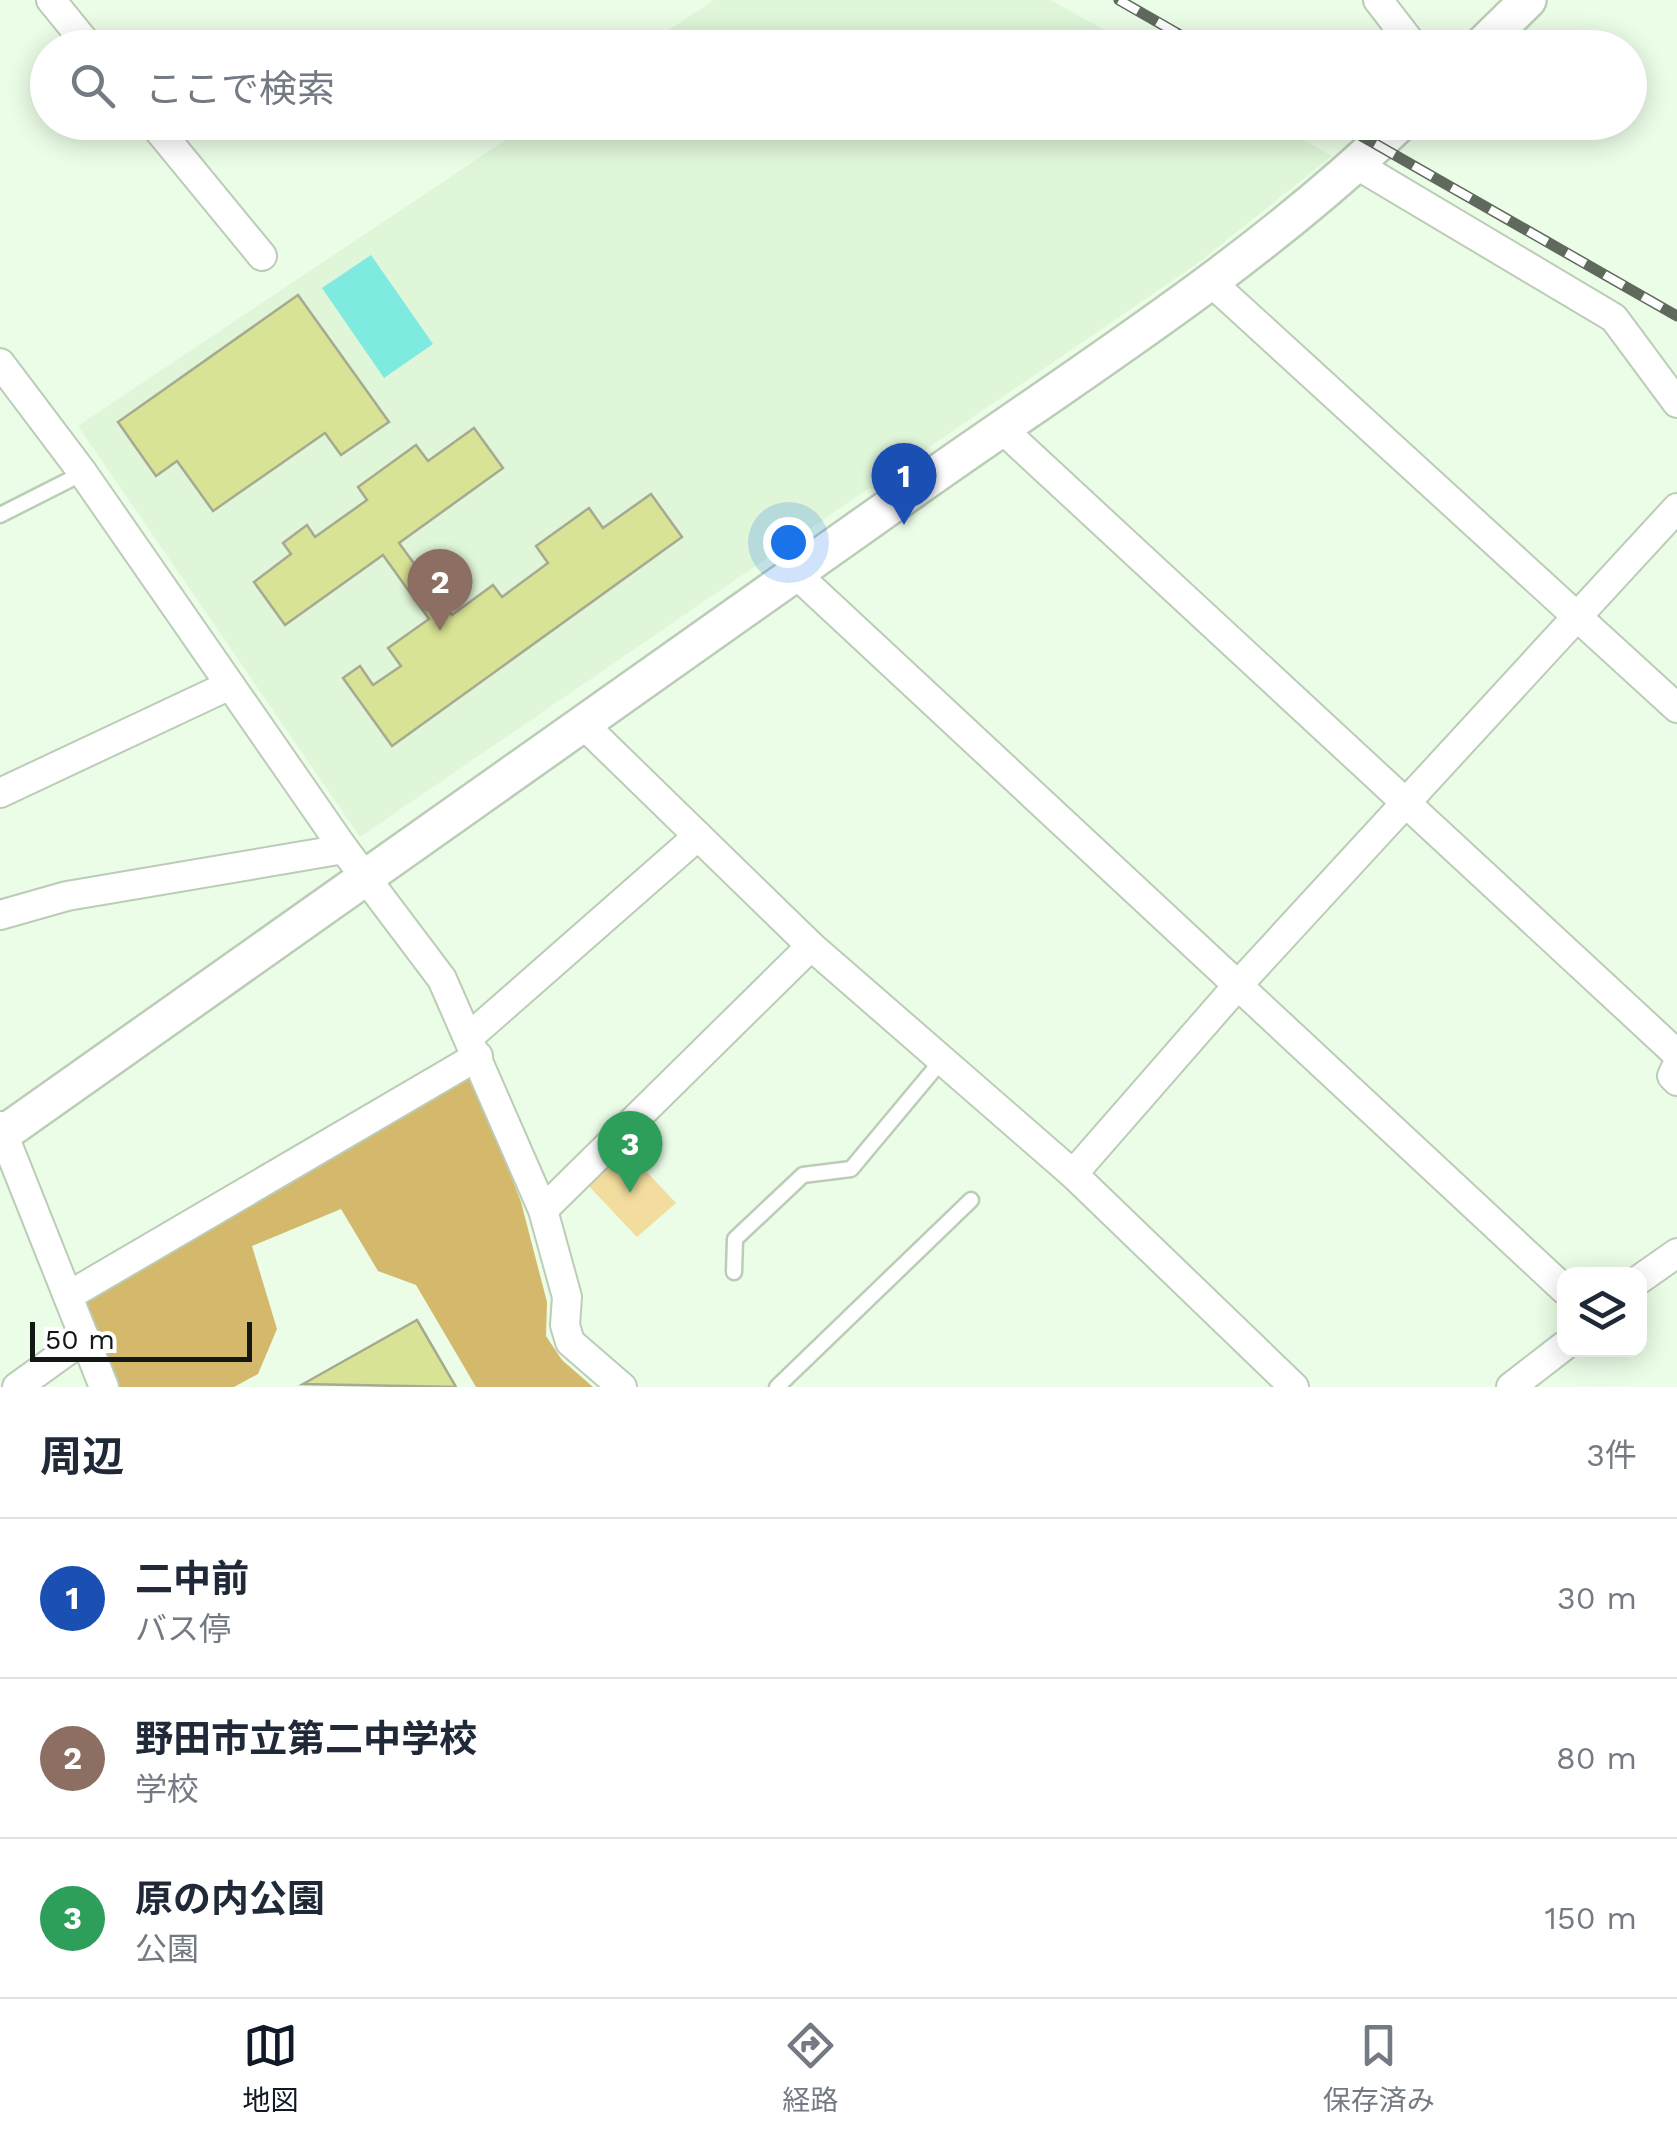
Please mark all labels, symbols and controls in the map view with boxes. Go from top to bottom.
search box [30,30,1647,140]
icon: search [65,58,120,113]
text: ここで検索 [145,67,335,111]
pin: 1 [872,442,936,525]
your location [763,517,814,568]
pin: 2 [408,548,472,631]
pin: 3 [598,1110,662,1193]
map controls [1557,1267,1647,1357]
button: layers [1557,1267,1647,1357]
scale bar [30,1317,252,1362]
text: 50 m [45,1323,115,1356]
text: 周辺 [40,1432,124,1481]
text: 3件 [1586,1436,1637,1474]
text: 二中前 [135,1557,249,1601]
text: 1 [66,1579,79,1617]
text: 30 m [1557,1579,1637,1617]
text: バス停 [135,1610,231,1648]
text: 野田市立第二中学校 [135,1717,477,1761]
text: 2 [63,1739,82,1777]
text: 80 m [1556,1739,1637,1777]
text: 学校 [135,1770,199,1808]
text: 原の内公園 [135,1877,325,1921]
text: 3 [63,1899,82,1937]
text: 150 m [1545,1899,1637,1937]
text: 公園 [135,1930,199,1968]
tab: 地図 [242,2018,298,2118]
tab: 経路 [782,2018,839,2118]
tab: 保存済み [1323,2018,1435,2118]

